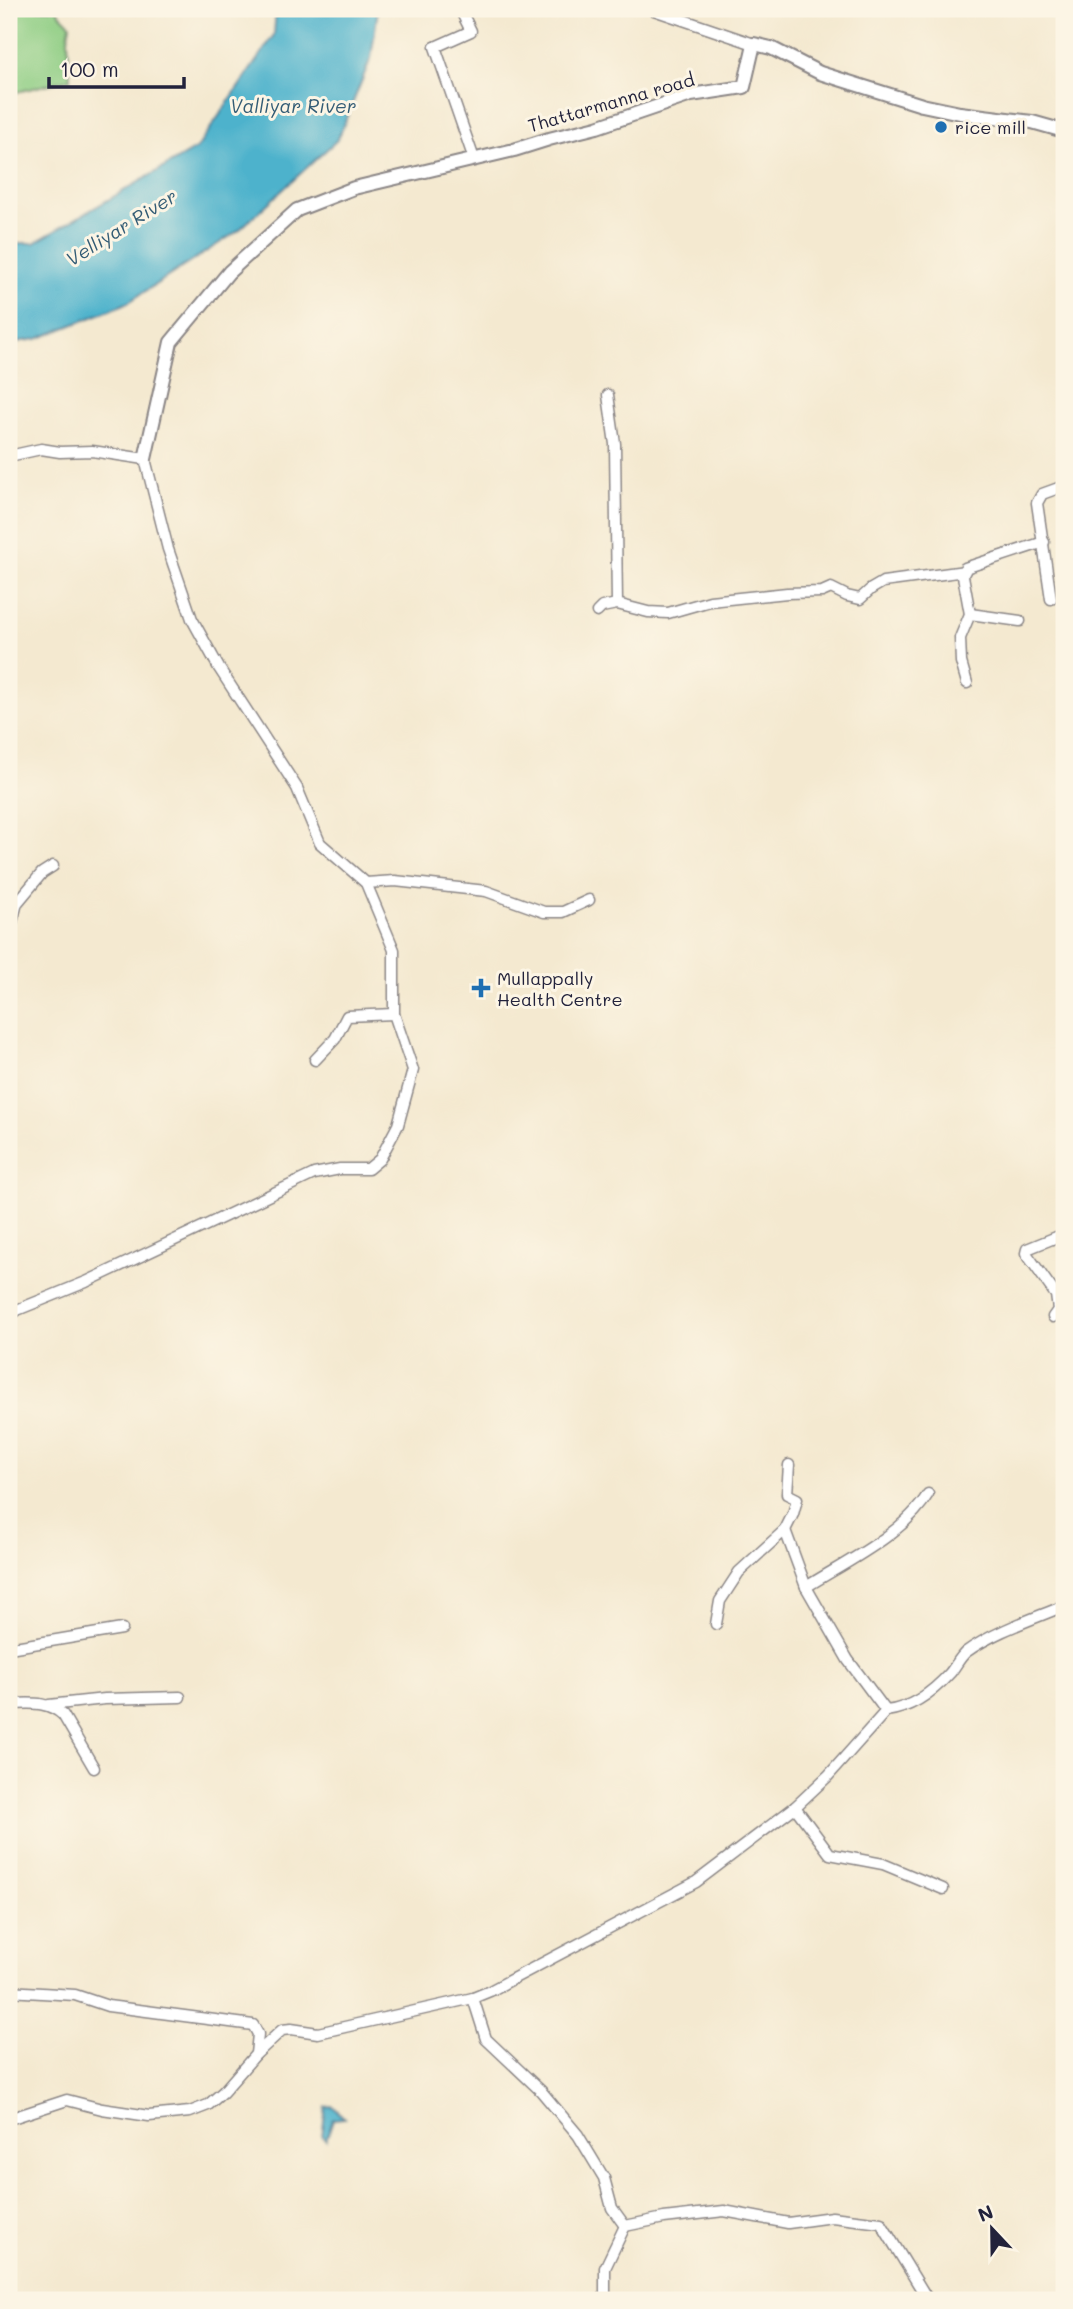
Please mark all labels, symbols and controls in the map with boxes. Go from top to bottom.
scale bar [49,46,184,90]
text: 100 m [60,55,119,82]
street label: Thattarmanna road [525,67,697,137]
water label: Valliyar River [230,93,356,118]
place label: rice mill [955,115,1026,139]
marker: rice mill [933,119,949,135]
water label: Velliyar River [61,183,181,271]
place label: Mullappally Health Centre [497,966,623,1011]
marker: Mullappally Health Centre [471,978,491,998]
north arrow [958,2194,1028,2264]
text: N [974,2198,997,2227]

